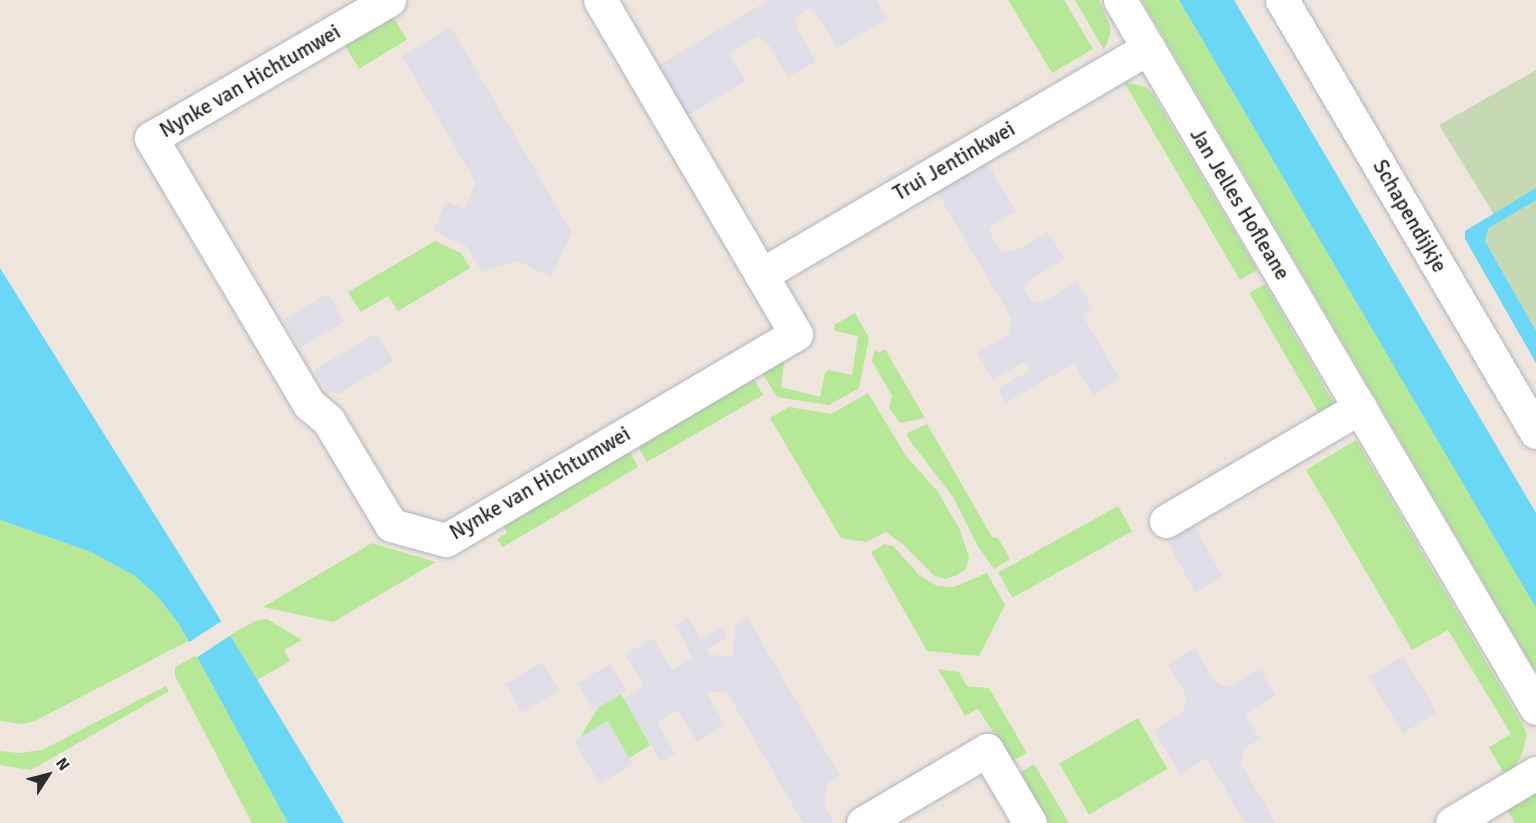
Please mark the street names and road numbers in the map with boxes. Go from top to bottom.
street label: Nynke van Hichtumwei [155,19,345,143]
street label: Trui Jentinkwei [889,116,1019,206]
street label: Jan Jelles Hofleane [1185,124,1295,284]
street label: Schapendijkje [1368,155,1452,277]
street label: Nynke van Hichtumwei [445,421,635,545]

